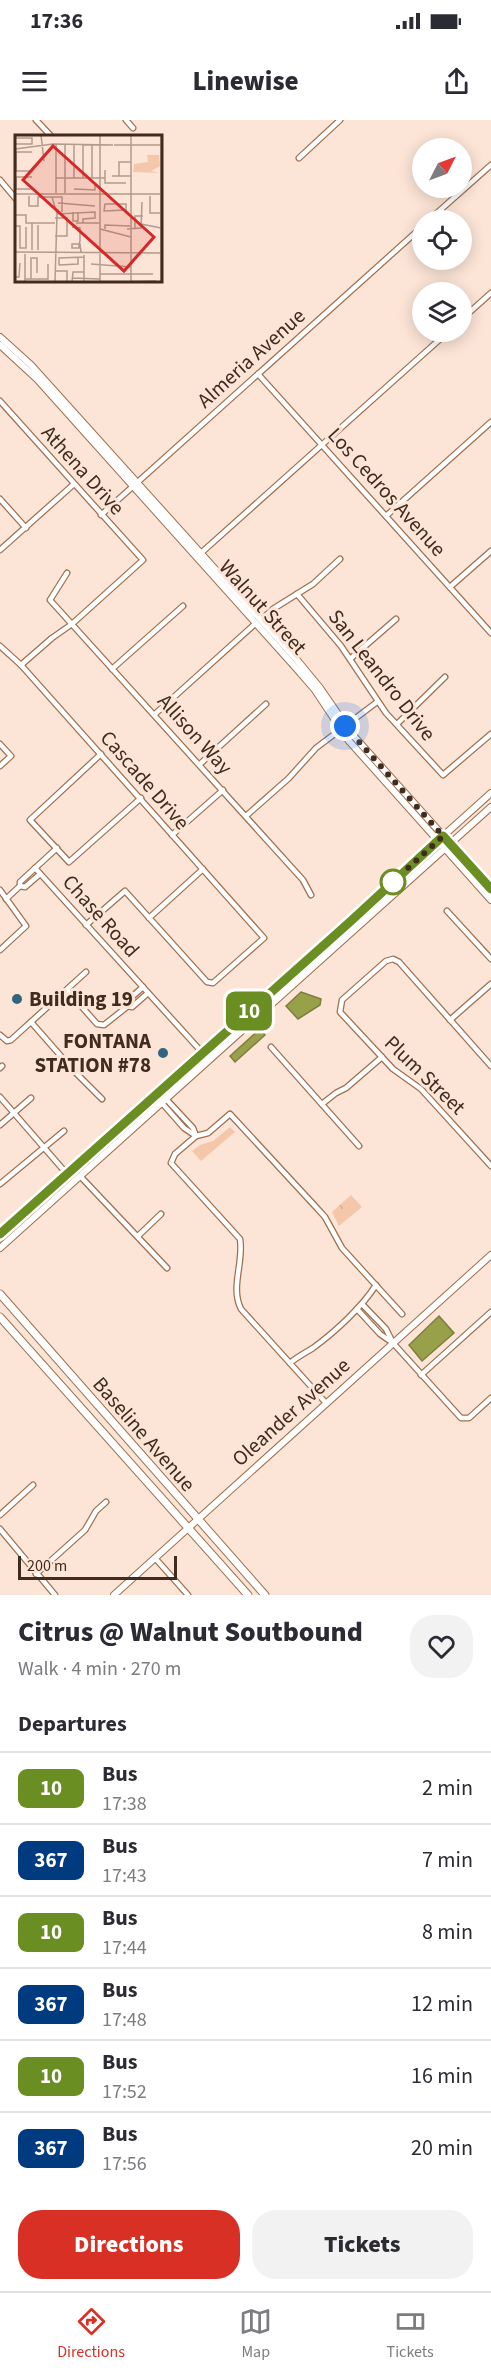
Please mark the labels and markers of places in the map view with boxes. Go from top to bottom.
unlabelled marker [380,869,406,895]
place label: Building 19 [29,984,133,1014]
marker: Building 19 [10,992,24,1006]
place label: FONTANA STATION #78 [35,1026,152,1080]
marker: FONTANA STATION #78 [156,1046,170,1060]

